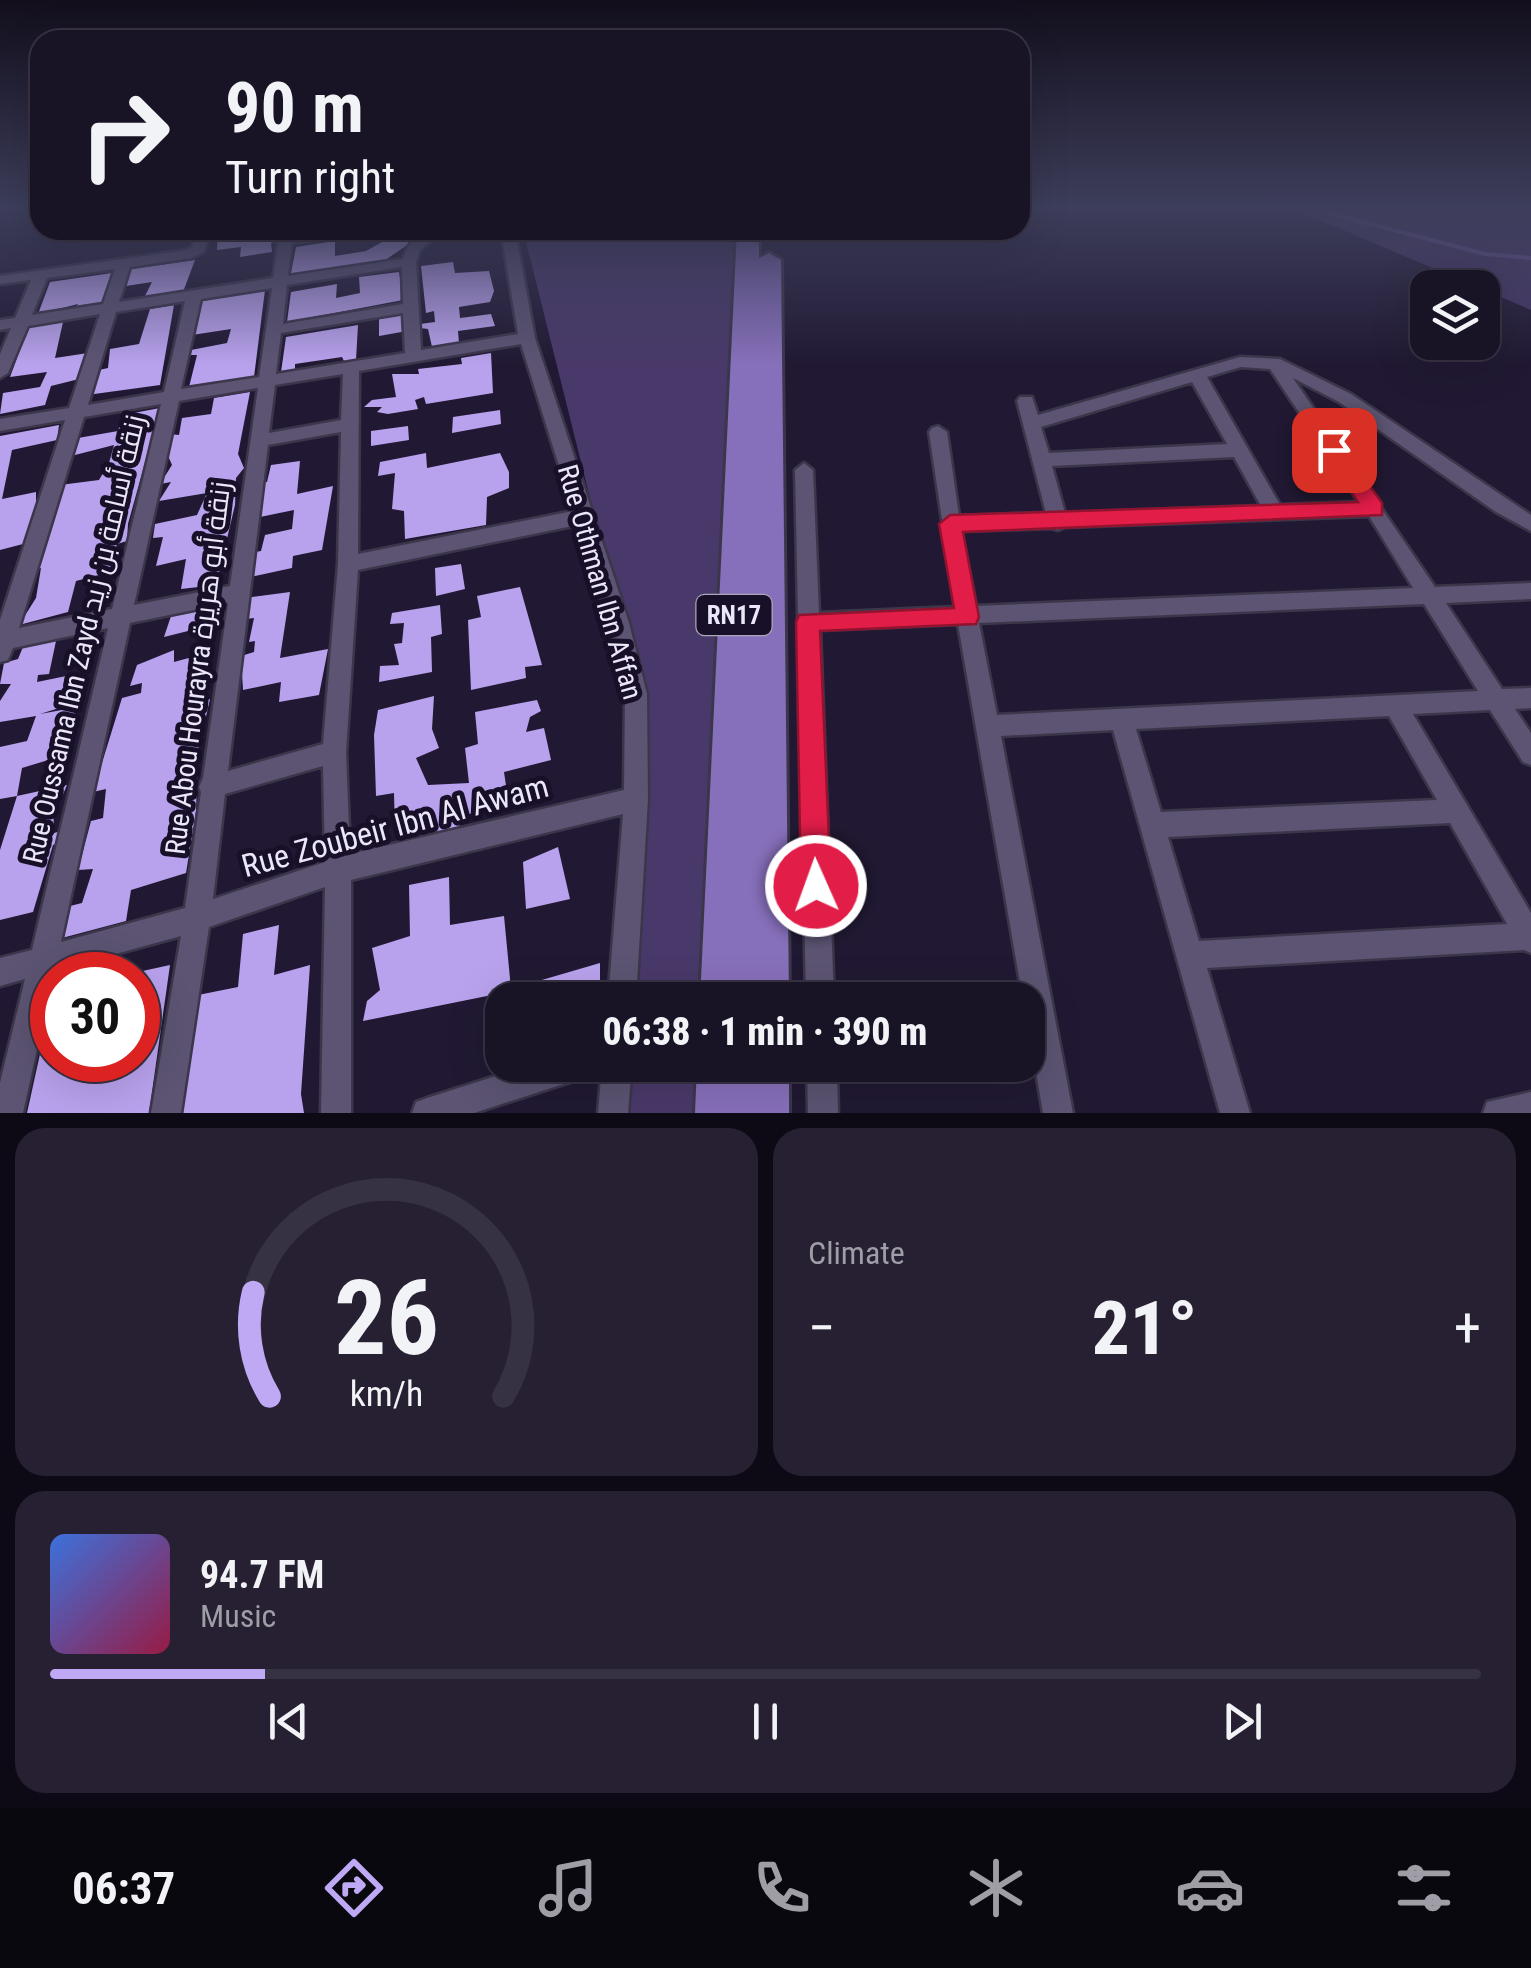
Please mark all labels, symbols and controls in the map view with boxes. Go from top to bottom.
text: 90 m [225,67,364,149]
icon: right [60,70,190,200]
text: Turn right [225,151,395,204]
map controls [1410,270,1500,360]
button: layers [1410,270,1500,360]
pin [1292,408,1377,493]
street label: Rue Oussama Ibn Zayd زنقة أسامة بن زيد [15,411,152,866]
icon: arrive [1307,423,1362,478]
street label: Rue Othman Ibn Affan [551,461,649,703]
street label: Rue Abou Hourayra زنقة أبو هريرة [158,479,237,856]
road number: RN17 [696,595,772,635]
street label: Rue Zoubeir Ibn Al Awam [238,767,552,885]
position arrow [764,834,868,938]
speed limit sign: 30 [30,952,160,1082]
text: 06:38 · 1 min · 390 m [603,1010,927,1054]
text: Climate [808,1234,905,1272]
text: 26 [334,1258,439,1379]
text: 21° [1092,1284,1197,1372]
text: − [808,1296,836,1360]
text: + [1454,1296,1481,1360]
text: km/h [350,1373,423,1415]
text: 94.7 FM [200,1553,324,1597]
text: Music [200,1597,276,1635]
icon: previous [261,1694,316,1749]
icon: pause [738,1694,793,1749]
icon: next [1215,1694,1270,1749]
icon: directions [319,1853,389,1923]
icon: music [533,1853,603,1923]
icon: phone [747,1853,817,1923]
icon: climate [961,1853,1031,1923]
icon: car [1175,1853,1245,1923]
icon: filters [1389,1853,1459,1923]
text: 06:37 [72,1862,175,1915]

